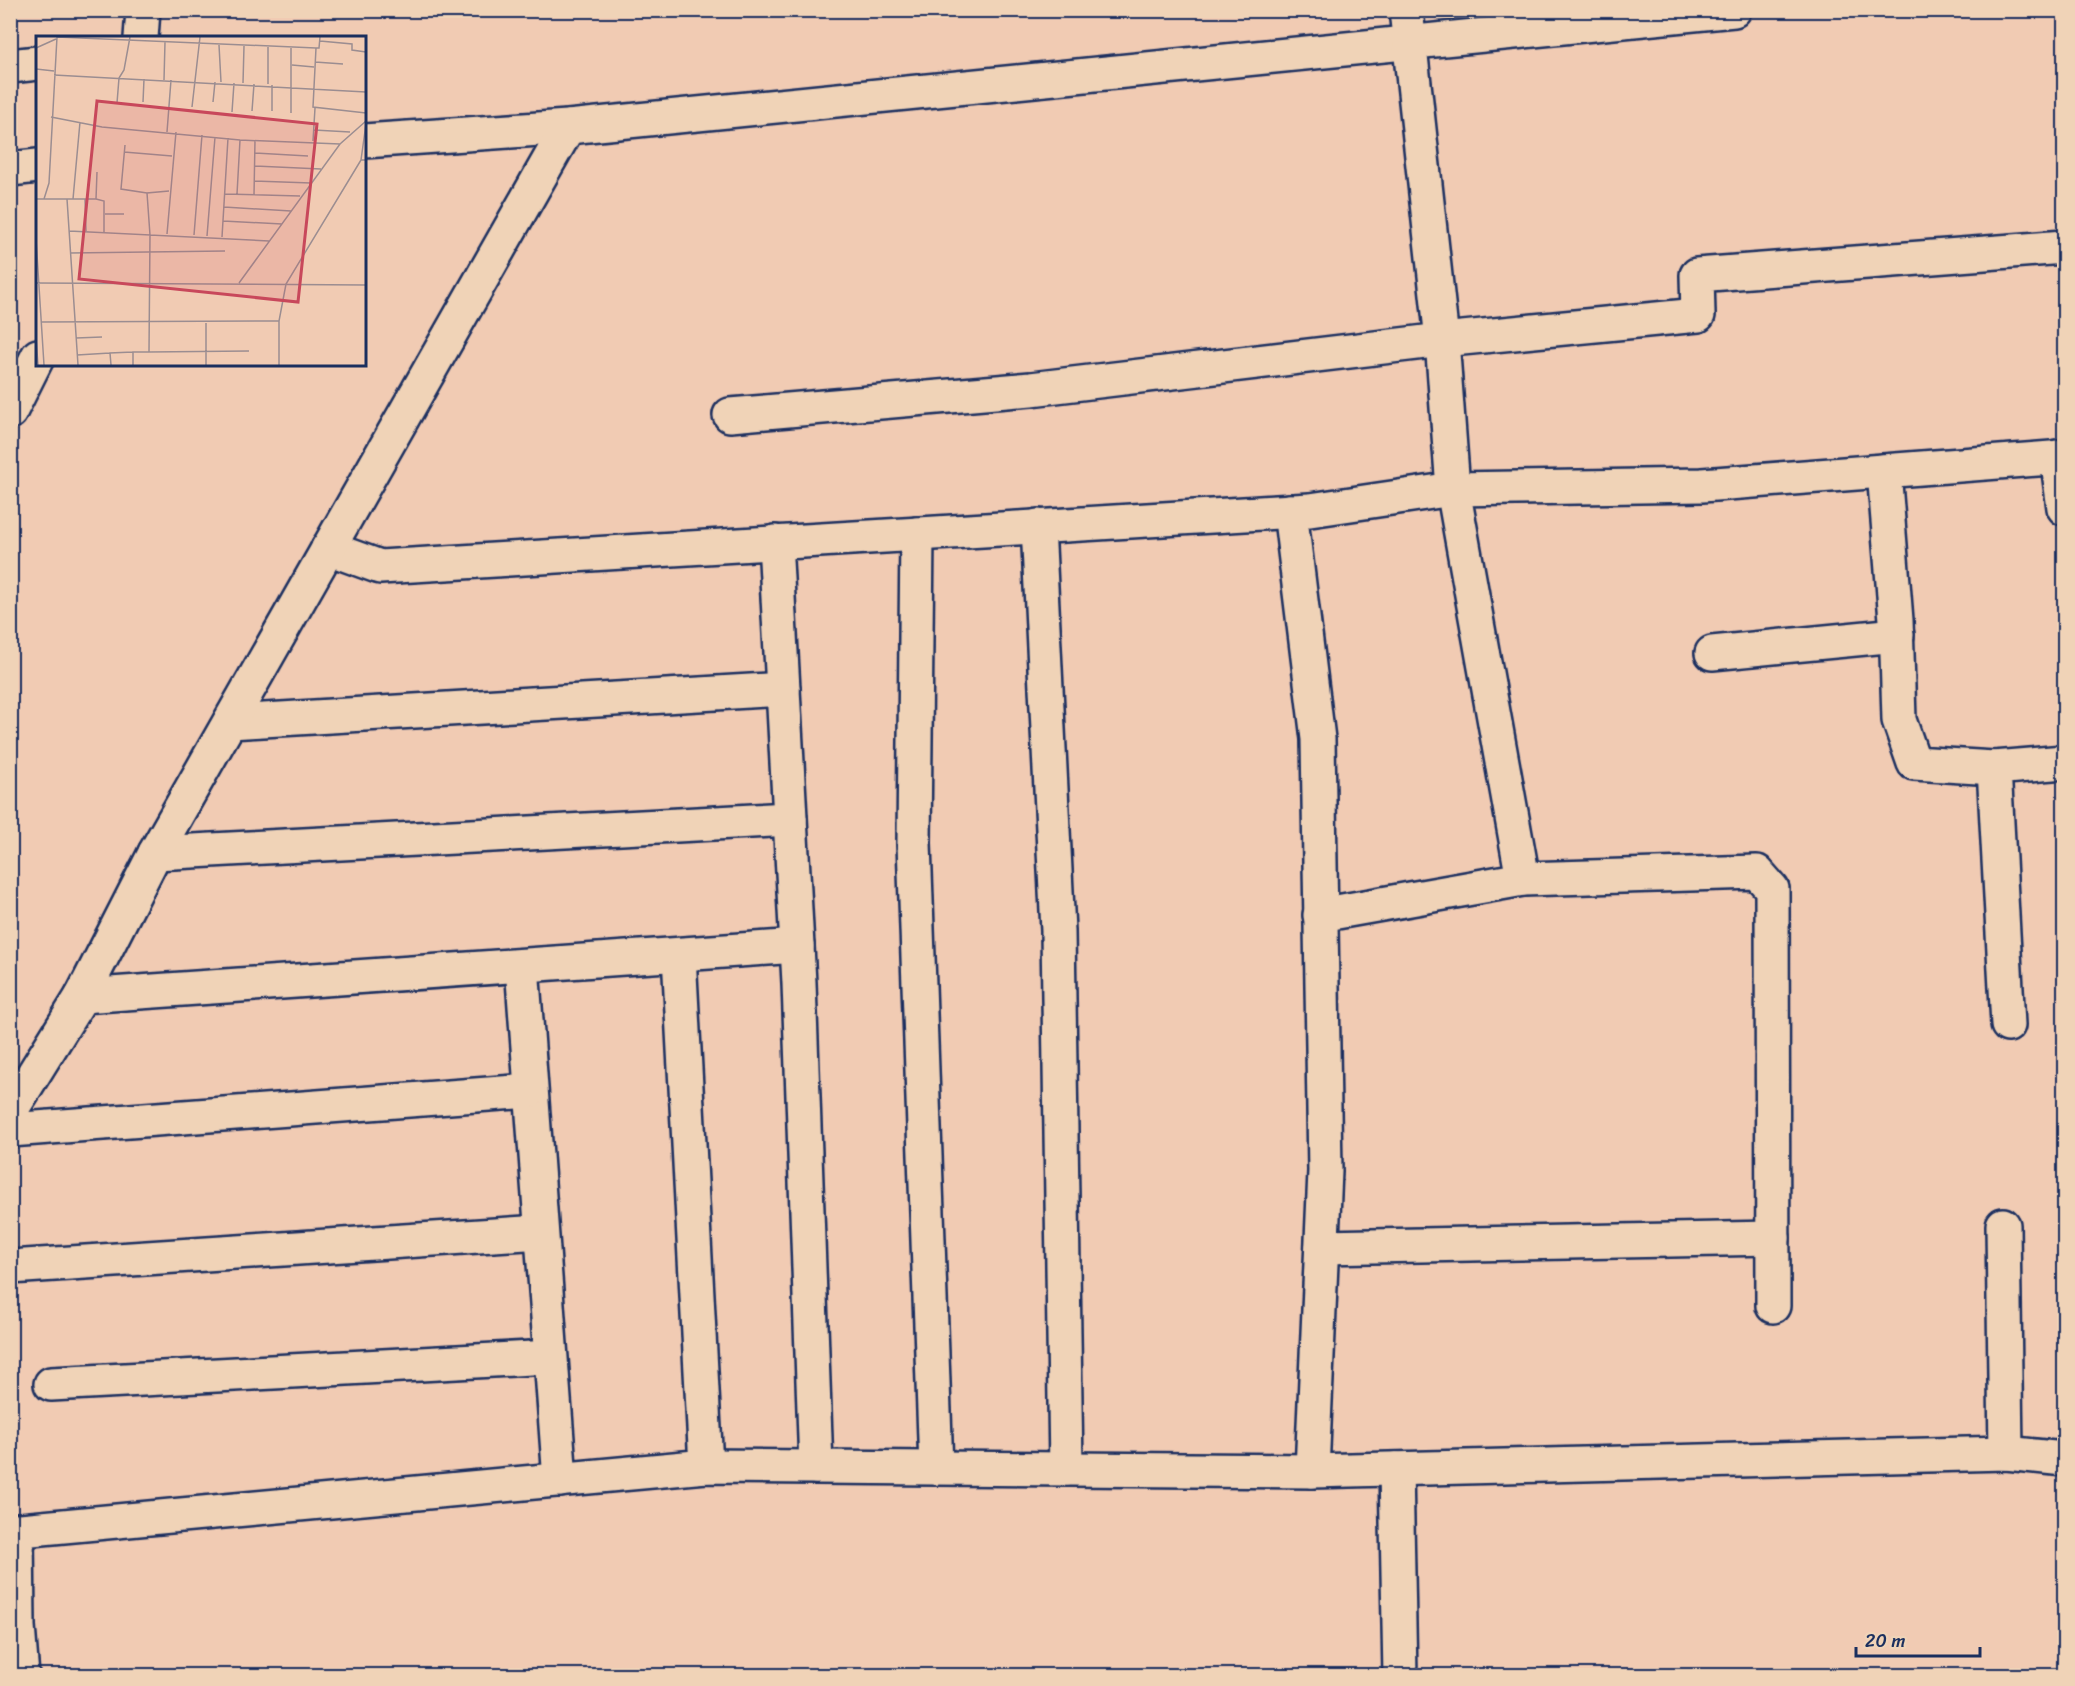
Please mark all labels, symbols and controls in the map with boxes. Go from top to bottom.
inset map [36,36,366,366]
scale bar [1856,1620,1980,1658]
text: 20 m [1865,1625,1905,1657]

